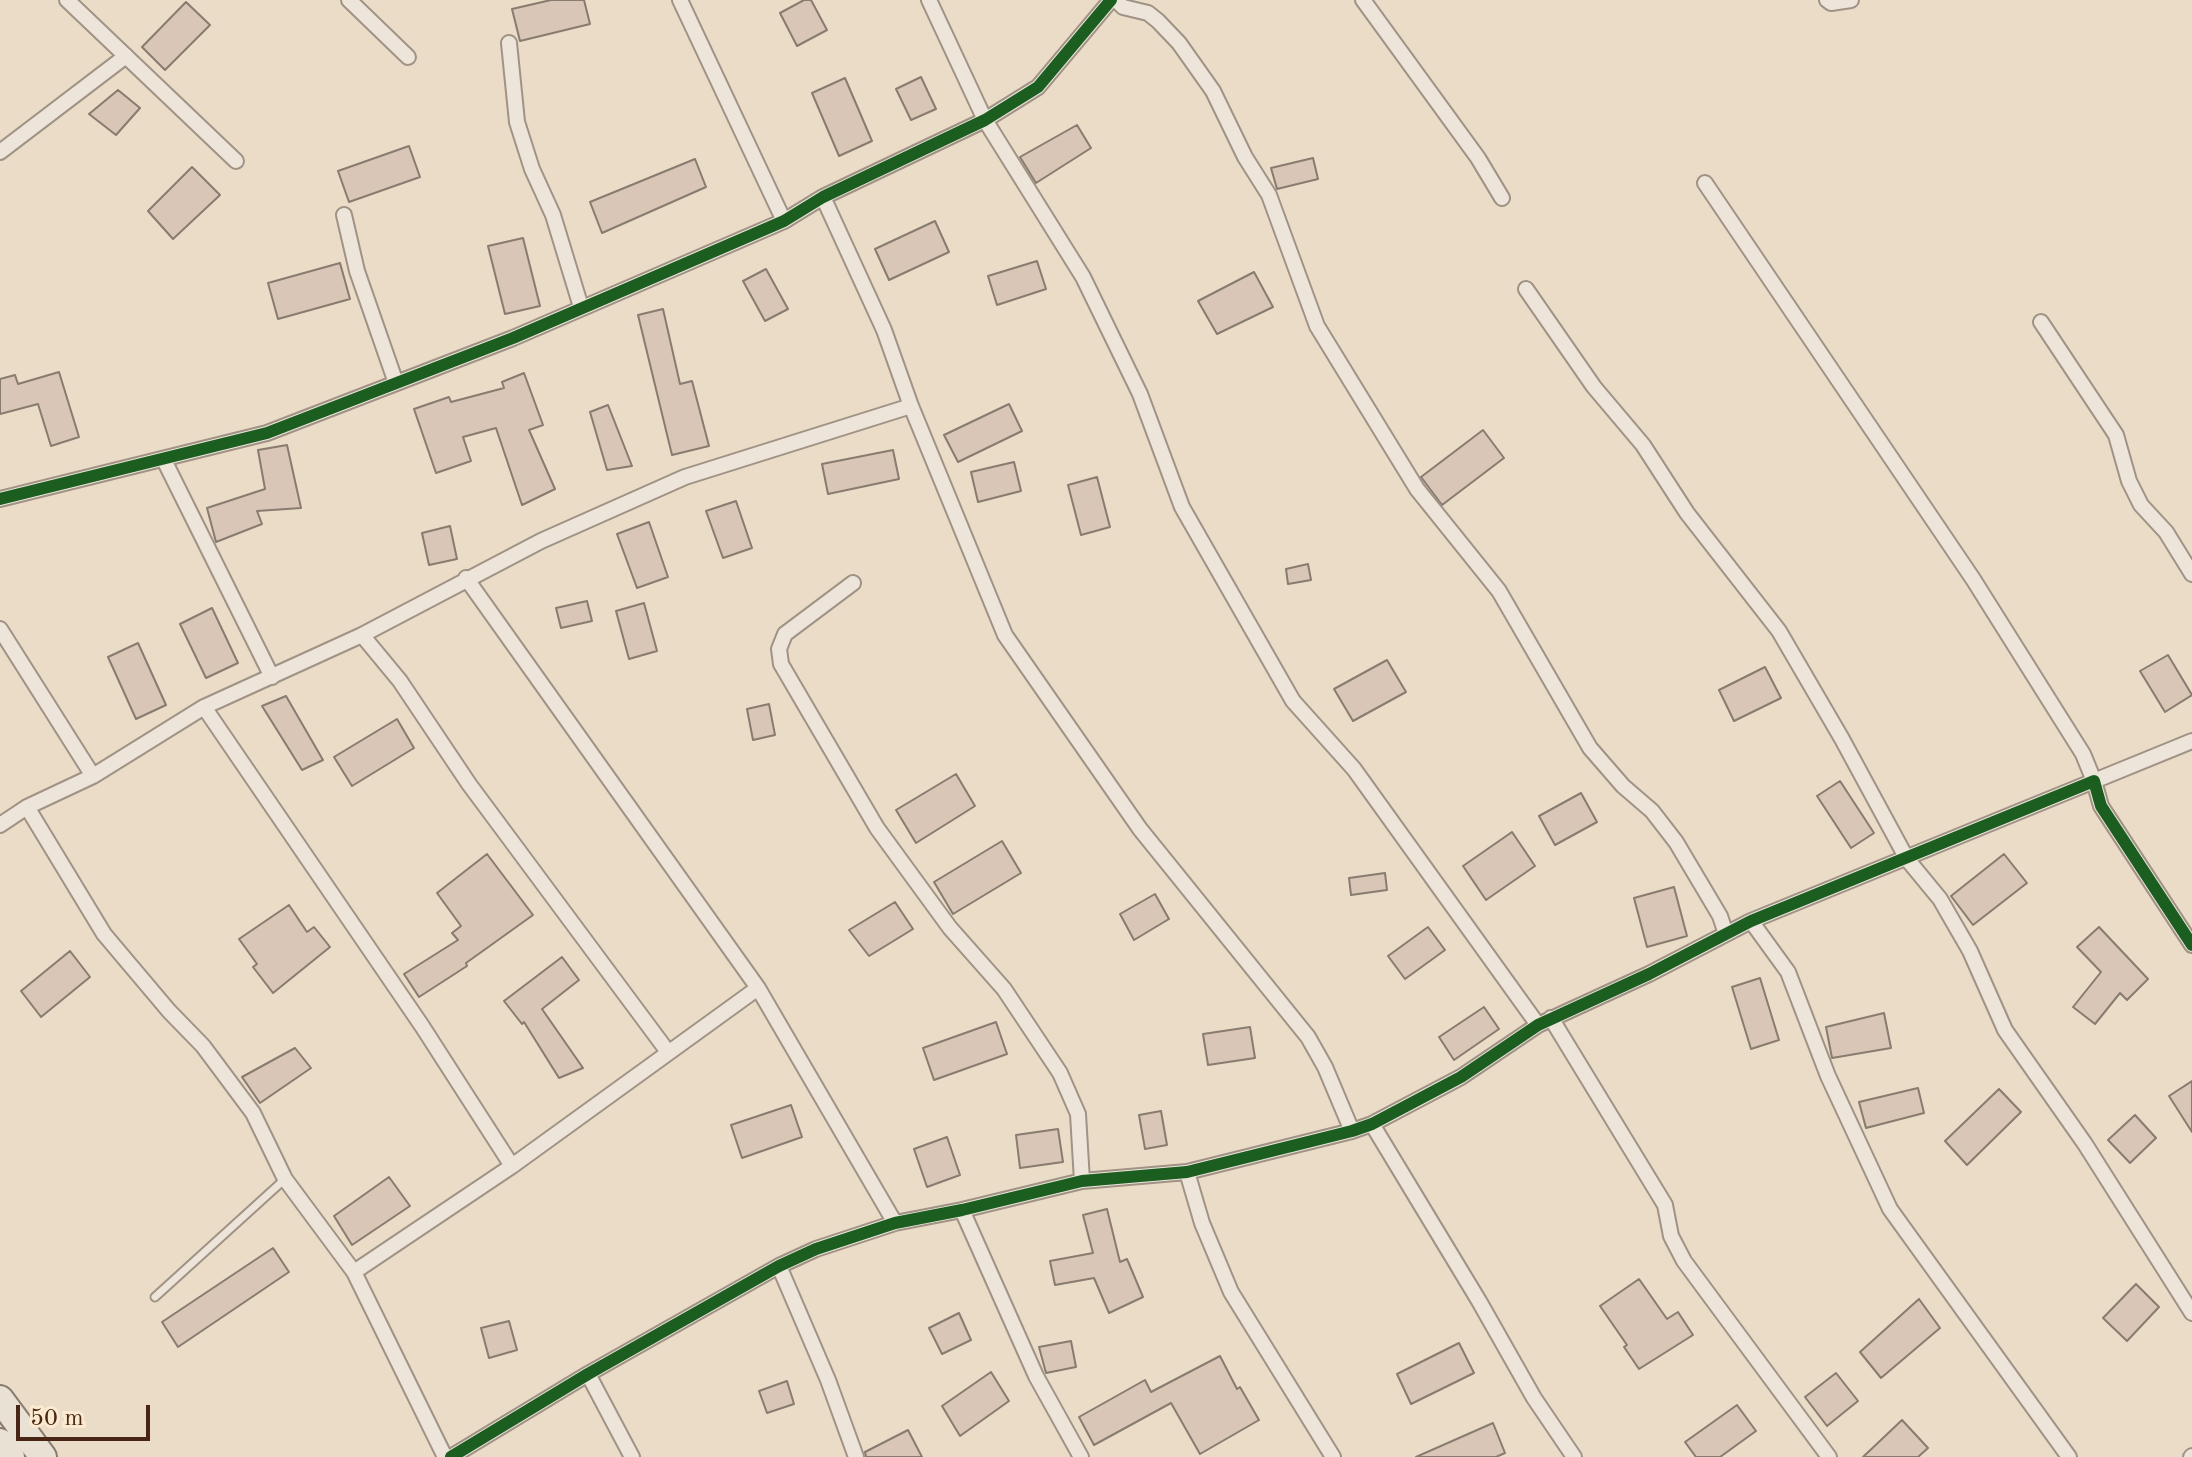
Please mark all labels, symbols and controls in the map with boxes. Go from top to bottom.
scale bar [20,1389,154,1439]
text: 50 m [30,1407,84,1431]

